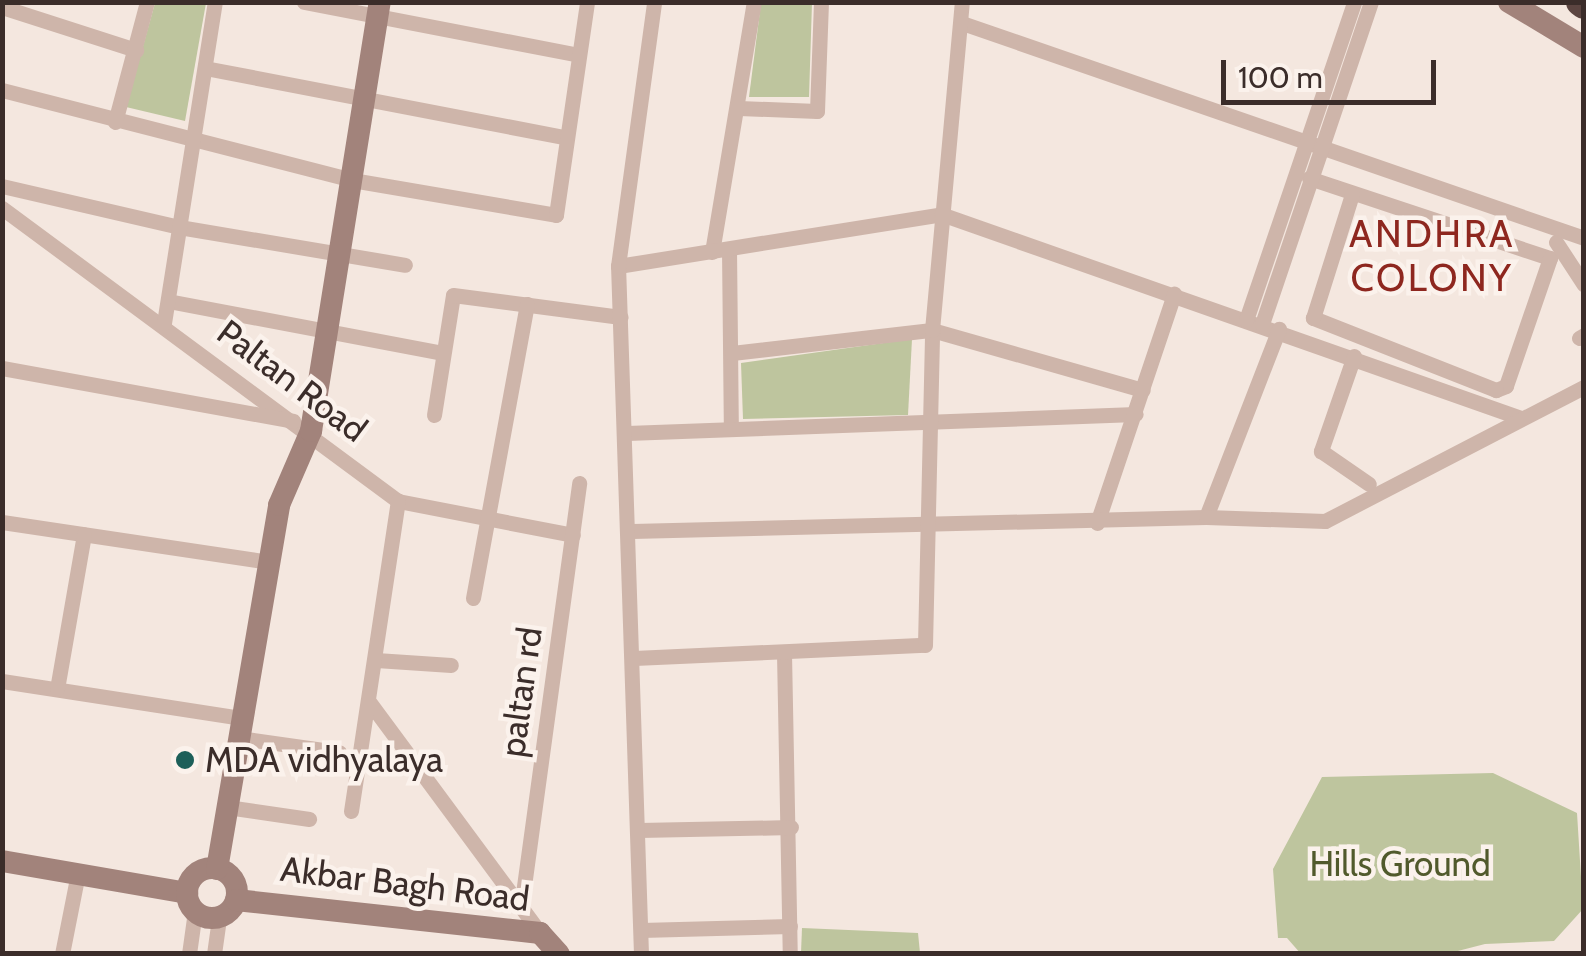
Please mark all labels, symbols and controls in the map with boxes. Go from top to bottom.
scale bar [1226,40,1441,102]
text: 100 m [1238,59,1323,96]
district label: ANDHRA COLONY [1349,211,1515,300]
street label: Paltan Road [209,311,375,451]
street label: paltan rd [491,624,551,760]
place label: MDA vidhyalaya [205,739,443,781]
marker: MDA vidhyalaya [174,749,196,771]
park label: Hills Ground [1309,843,1491,885]
street label: Akbar Bagh Road [278,848,532,920]

